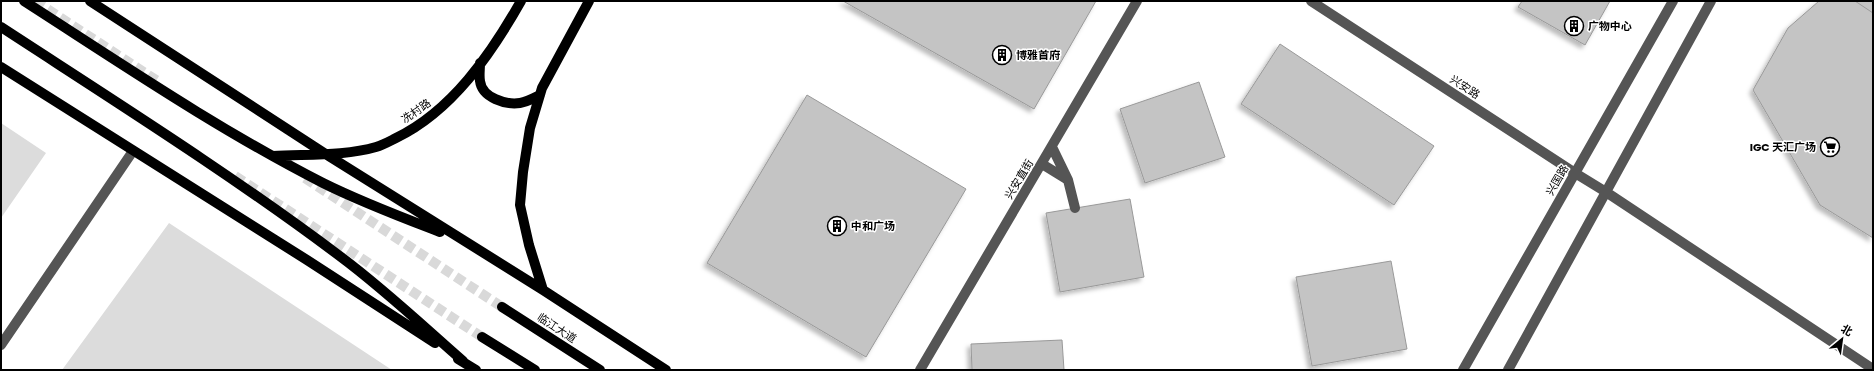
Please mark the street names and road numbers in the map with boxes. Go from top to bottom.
street label: 兴安路 [1447,71,1483,103]
street label: 冼村路 [398,95,434,127]
street label: 兴安直街 [1001,156,1037,202]
street label: 兴国路 [1542,162,1572,198]
street label: 临江大道 [534,309,580,347]

